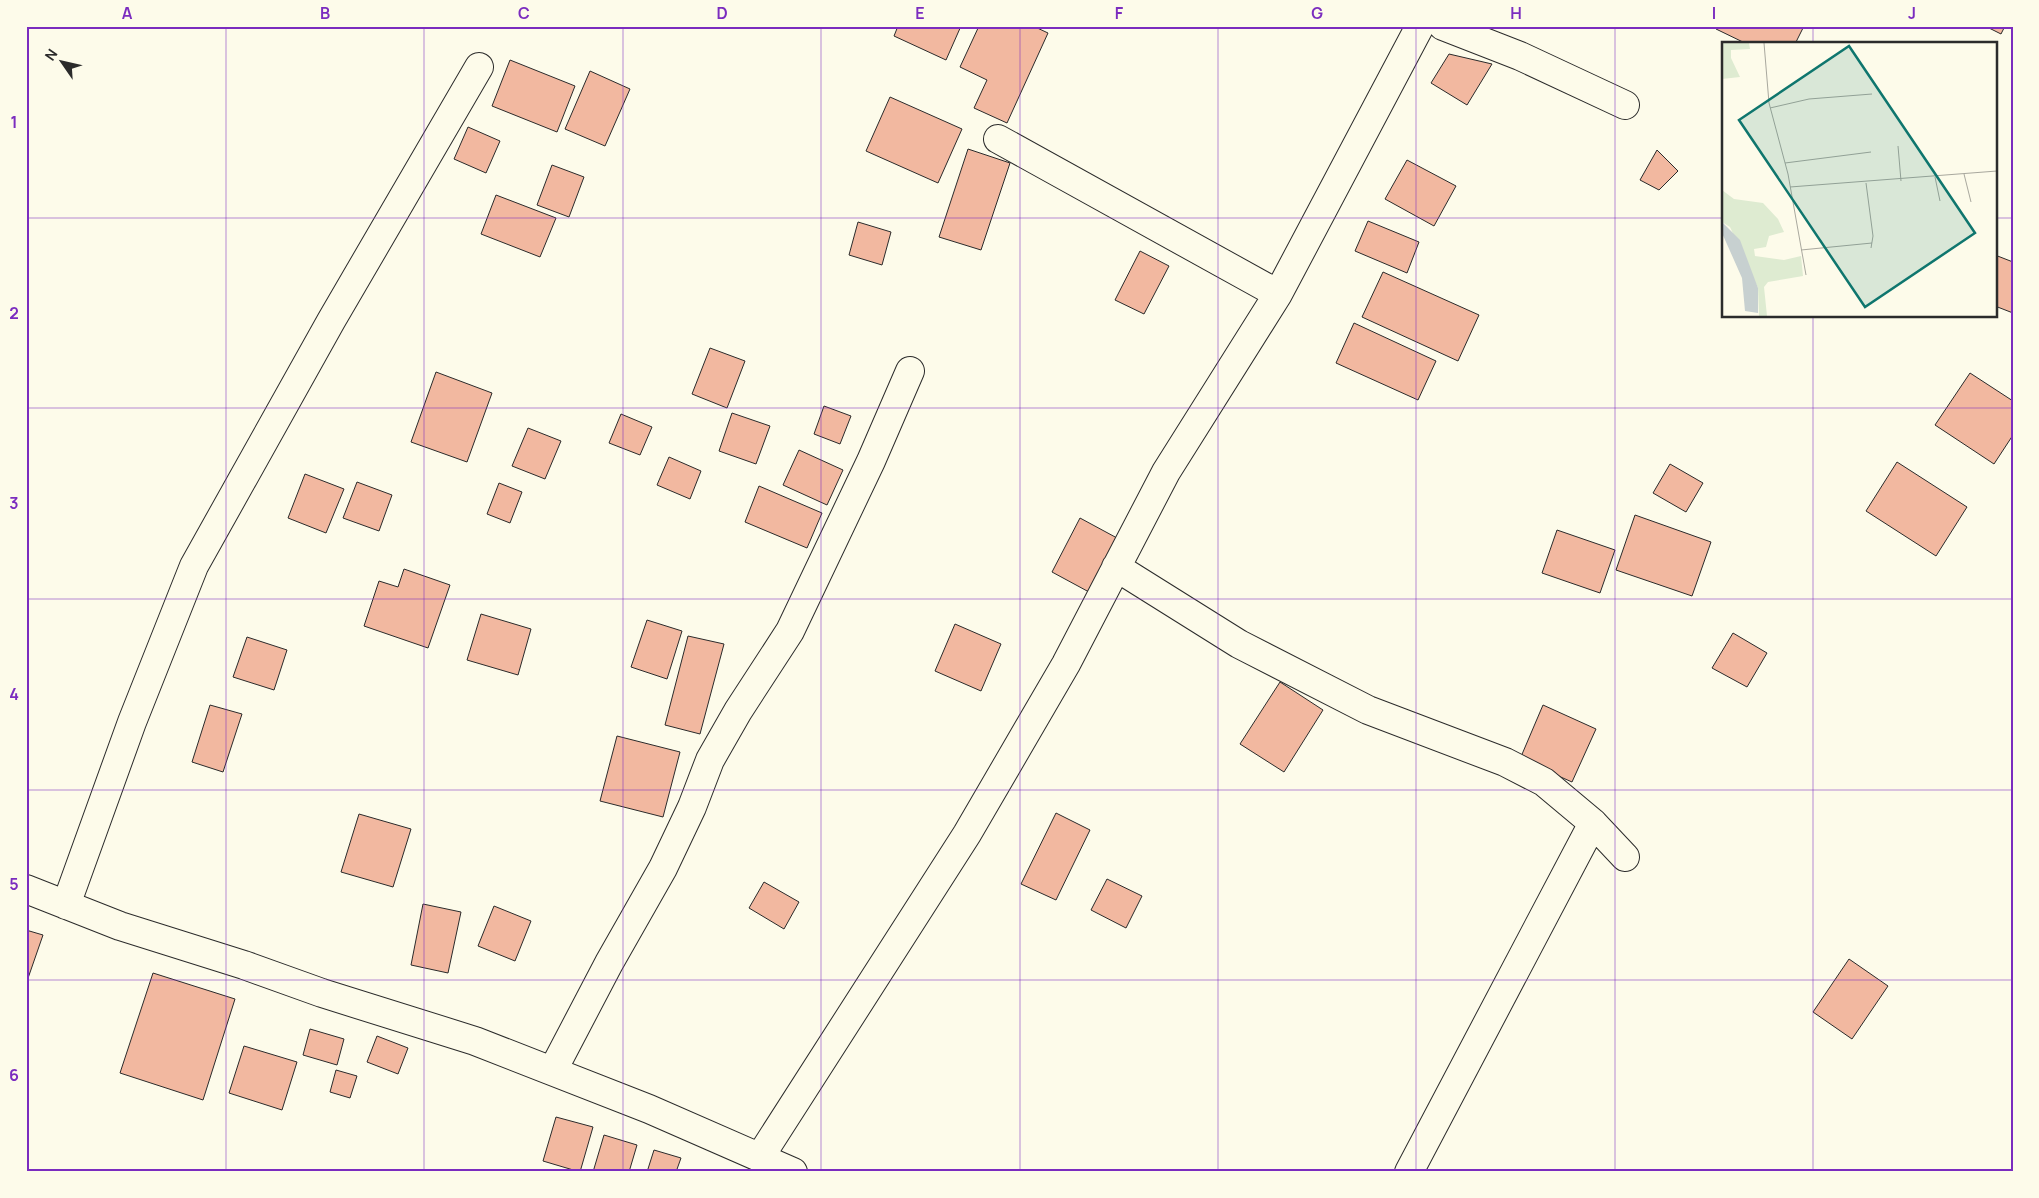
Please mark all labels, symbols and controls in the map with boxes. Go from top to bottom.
text: A [122,2,133,24]
text: B [320,2,330,24]
text: C [518,2,530,24]
text: D [716,2,728,24]
text: E [915,2,925,24]
text: F [1115,2,1124,24]
text: G [1311,2,1323,24]
text: H [1510,2,1522,24]
text: I [1712,2,1716,24]
text: J [1908,2,1916,24]
north arrow [38,38,88,88]
inset map [1722,42,1996,318]
text: N [40,45,61,64]
text: 1 [10,111,18,133]
text: 2 [9,302,19,324]
text: 3 [9,492,19,514]
text: 4 [9,683,19,705]
text: 5 [9,873,19,895]
text: 6 [9,1064,19,1086]

